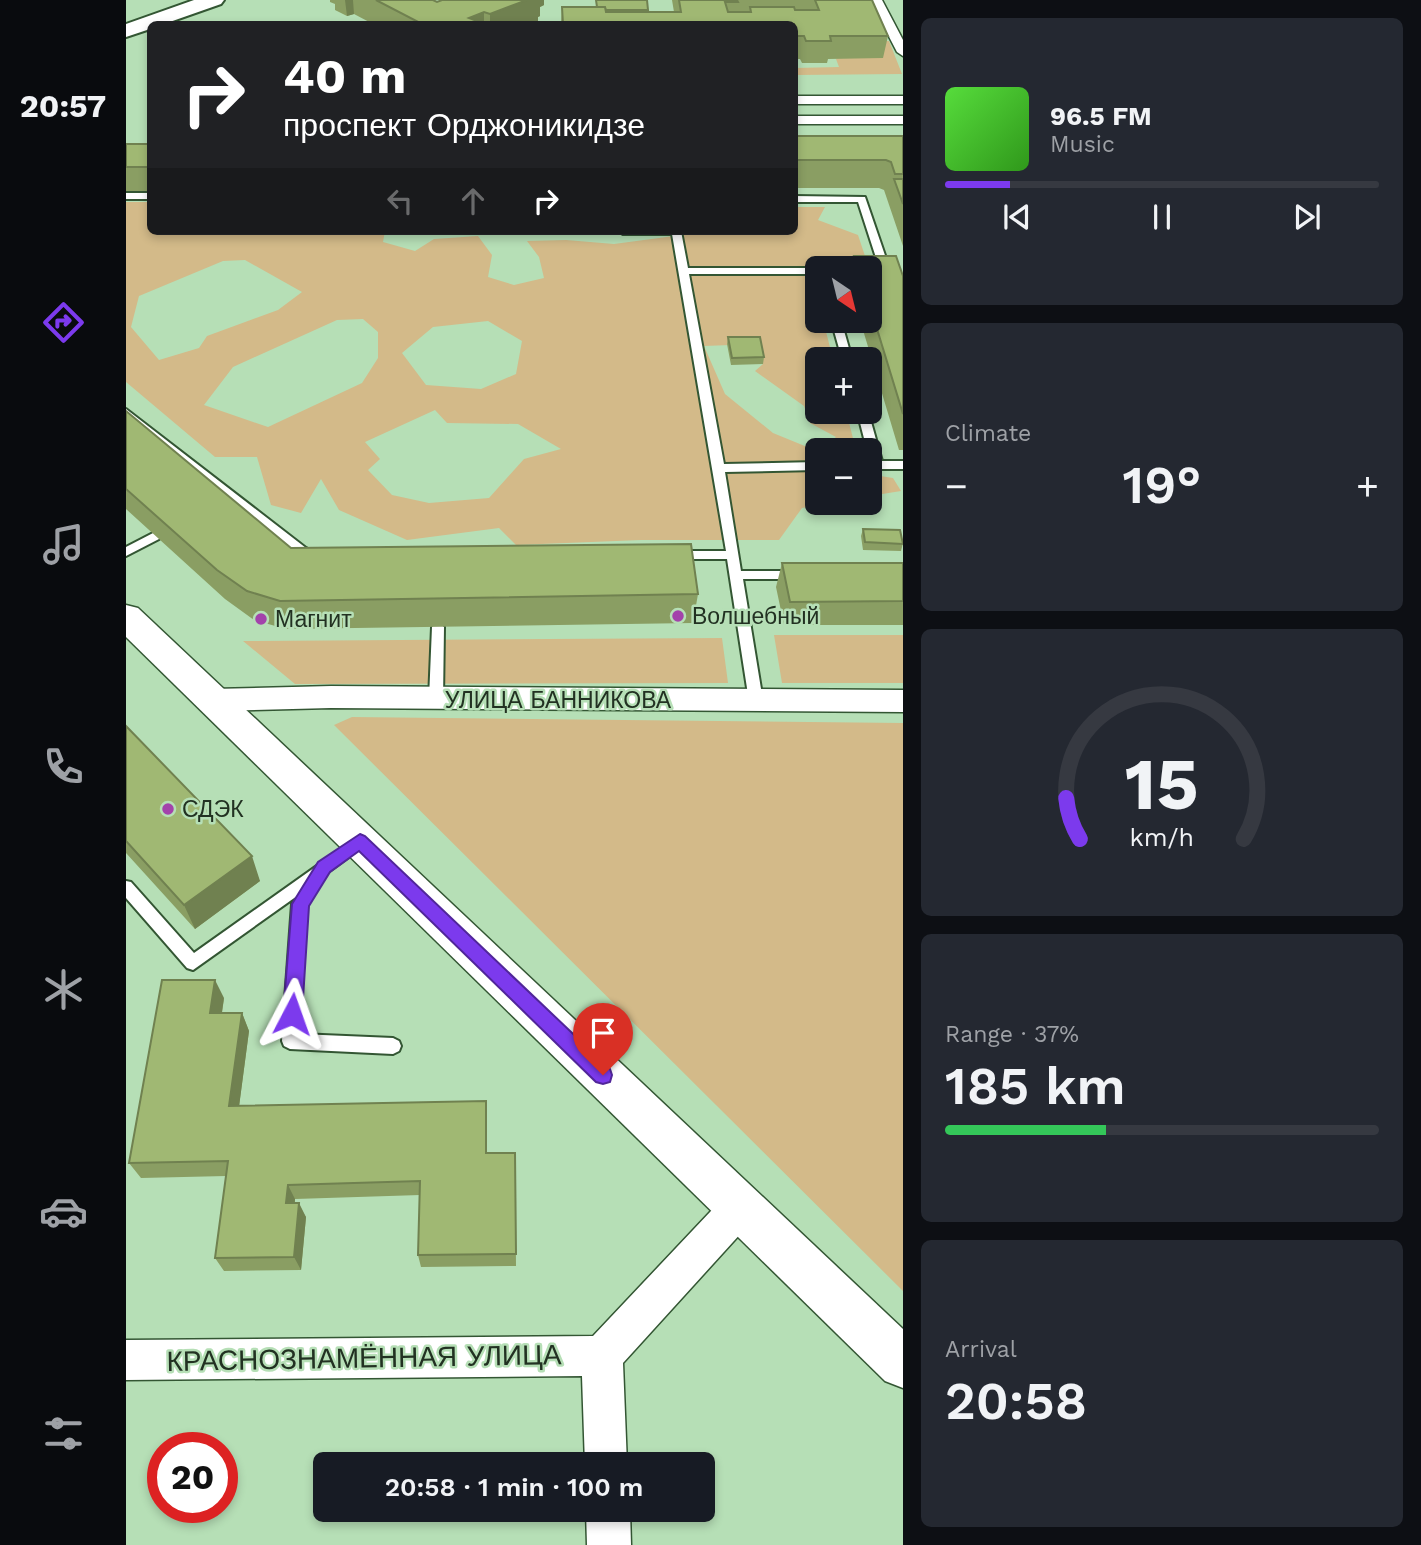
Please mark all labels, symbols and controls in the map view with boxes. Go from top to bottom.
text: 40 m [283,47,406,105]
icon: right [168,49,259,140]
text: 20:57 [20,87,106,125]
text: 96.5 FM [1050,101,1152,131]
text: проспект Орджоникидзе [283,106,645,144]
text: Music [1050,131,1115,158]
icon: left [381,182,419,220]
icon: ahead [454,182,492,220]
icon: right [527,182,565,220]
icon: previous [998,198,1036,236]
icon: pause [1143,198,1181,236]
icon: next [1288,198,1326,236]
north arrow [805,256,882,332]
map controls [805,256,882,515]
icon: directions [39,298,88,347]
button: + [805,347,882,424]
text: Climate [945,420,1031,447]
button: − [805,438,882,515]
text: 19° [1123,455,1201,516]
text: − [945,464,968,508]
text: + [1356,464,1379,508]
icon: music [39,520,88,569]
place label: Волшебный [692,603,819,630]
place label: Магнит [275,606,352,633]
marker: Волшебный [670,608,686,624]
marker: Магнит [253,611,269,627]
street label: УЛИЦА БАННИКОВА [445,687,672,714]
text: 15 [1125,741,1199,827]
icon: phone [39,742,88,791]
place label: СДЭК [182,796,244,823]
marker: СДЭК [160,801,176,817]
text: km/h [1130,822,1194,851]
icon: climate [39,965,88,1014]
position arrow [255,977,329,1051]
pin [573,1003,633,1075]
icon: arrive [584,1014,622,1052]
text: Range · 37% [945,1021,1079,1048]
text: 185 km [945,1056,1126,1117]
icon: car [39,1187,88,1236]
text: Arrival [945,1336,1017,1363]
street label: КРАСНОЗНАМЁННАЯ УЛИЦА [166,1338,562,1378]
text: 20:58 [945,1371,1087,1432]
icon: filters [39,1409,88,1458]
speed limit sign: 20 [147,1432,238,1523]
text: 20:58 · 1 min · 100 m [385,1472,643,1502]

